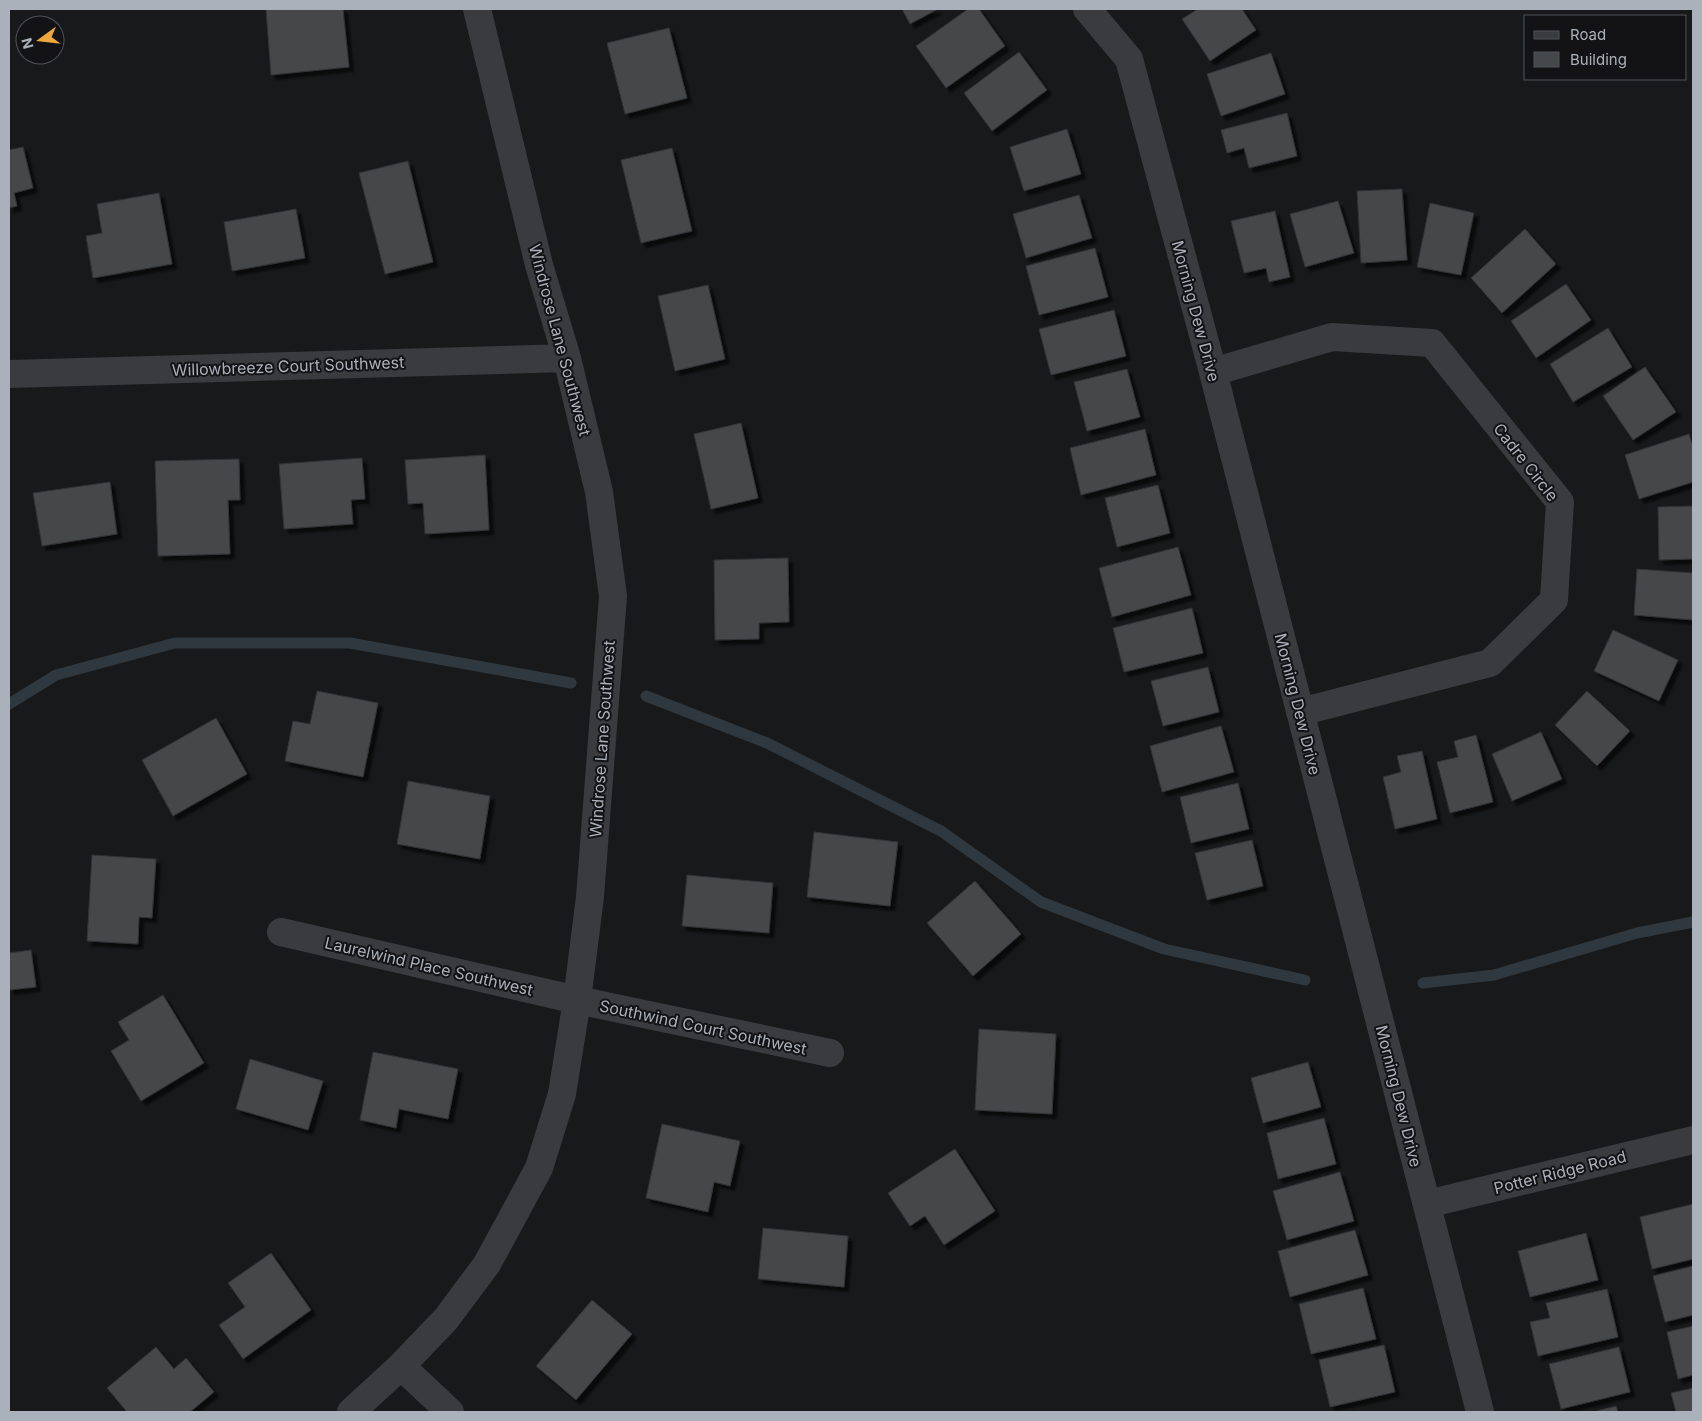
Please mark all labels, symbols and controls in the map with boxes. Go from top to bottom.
north arrow [15,15,65,65]
legend [1524,15,1687,80]
text: Road [1570,25,1606,44]
text: N [17,36,37,51]
text: Building [1570,50,1627,69]
street label: Morning Dew Drive [1168,238,1224,384]
street label: Windrose Lane Southwest [525,242,595,438]
street label: Willowbreeze Court Southwest [171,352,405,380]
street label: Cadre Circle [1489,419,1563,505]
street label: Morning Dew Drive [1271,631,1325,777]
street label: Windrose Lane Southwest [585,640,619,838]
street label: Laurelwind Place Southwest [323,932,535,1000]
street label: Southwind Court Southwest [598,995,808,1059]
street label: Morning Dew Drive [1372,1023,1426,1169]
street label: Potter Ridge Road [1492,1146,1628,1198]

